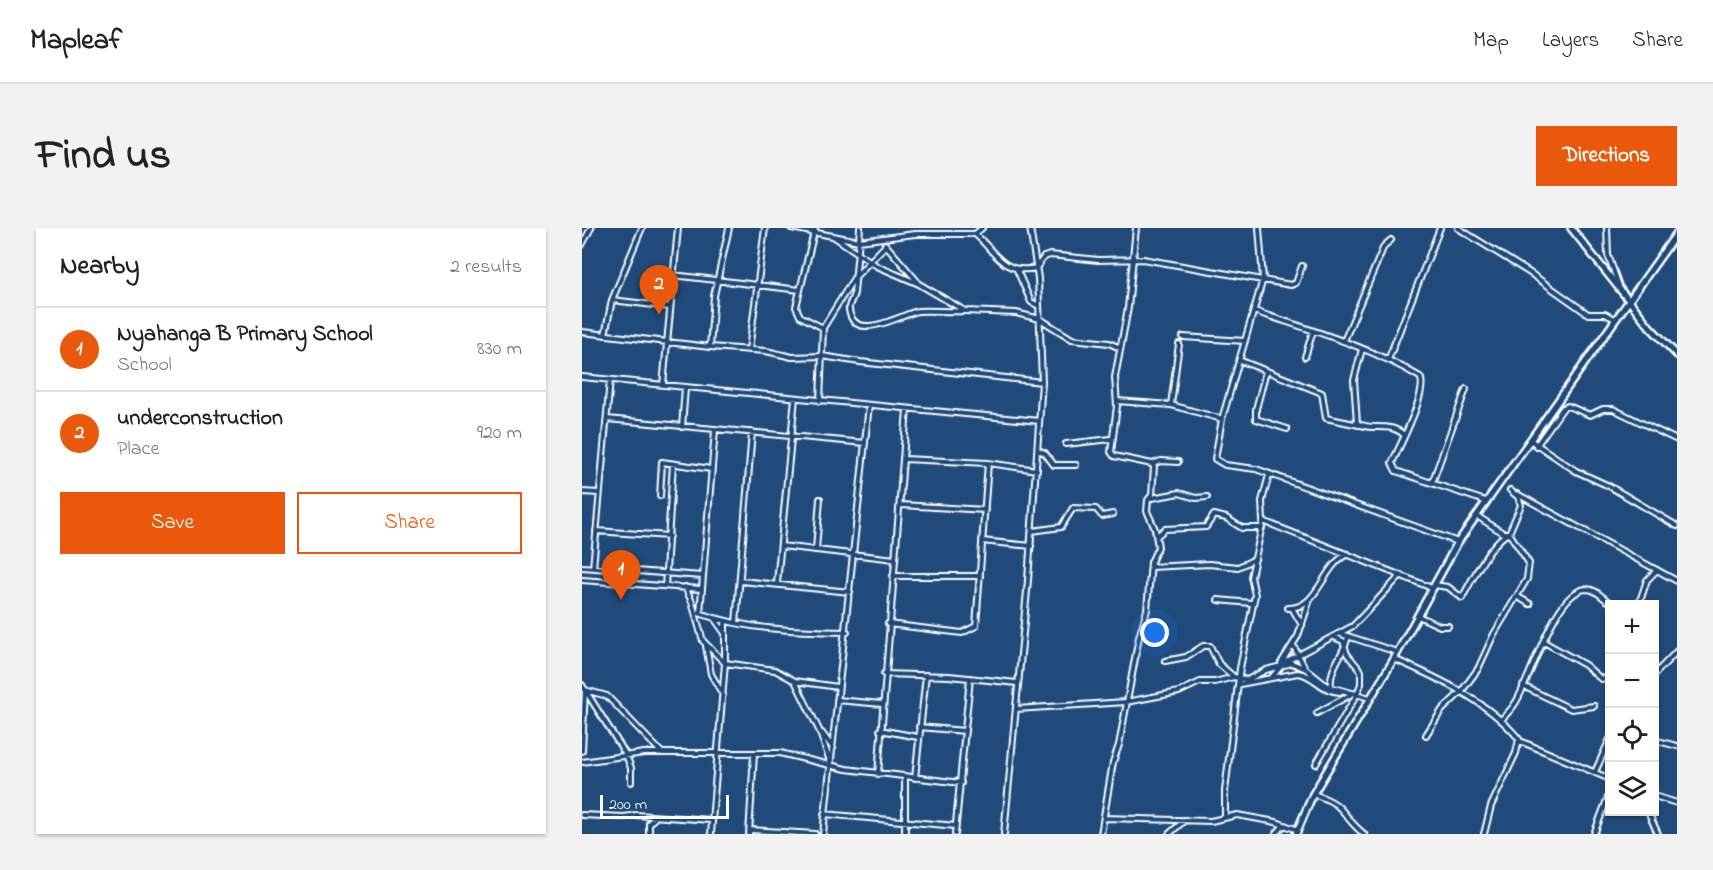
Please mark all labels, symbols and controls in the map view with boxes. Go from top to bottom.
text: Mapleaf [30,21,122,62]
text: Map [1473,26,1509,56]
text: Layers [1542,26,1599,56]
text: Share [1632,26,1683,56]
text: Find us [36,126,171,187]
button: Directions [1536,126,1677,186]
text: Nearby [60,248,139,286]
text: 2 results [450,253,522,282]
pin: 2 [640,266,679,315]
text: Nyahanga B Primary School [117,319,373,351]
text: 1 [76,335,83,364]
text: 830 m [477,335,522,364]
text: School [117,351,172,380]
text: underconstruction [117,403,283,435]
text: 2 [75,419,84,448]
text: 920 m [477,419,522,448]
text: Place [117,435,159,464]
button: Save [60,492,285,554]
button: Share [297,492,522,554]
pin: 1 [602,550,640,600]
map controls [1605,600,1659,816]
button: + [1605,600,1659,654]
your location [1140,618,1169,647]
button: − [1605,654,1659,708]
button: locate [1605,708,1659,762]
button: layers [1605,762,1659,816]
scale bar [600,792,729,820]
text: 200 m [609,793,647,817]

